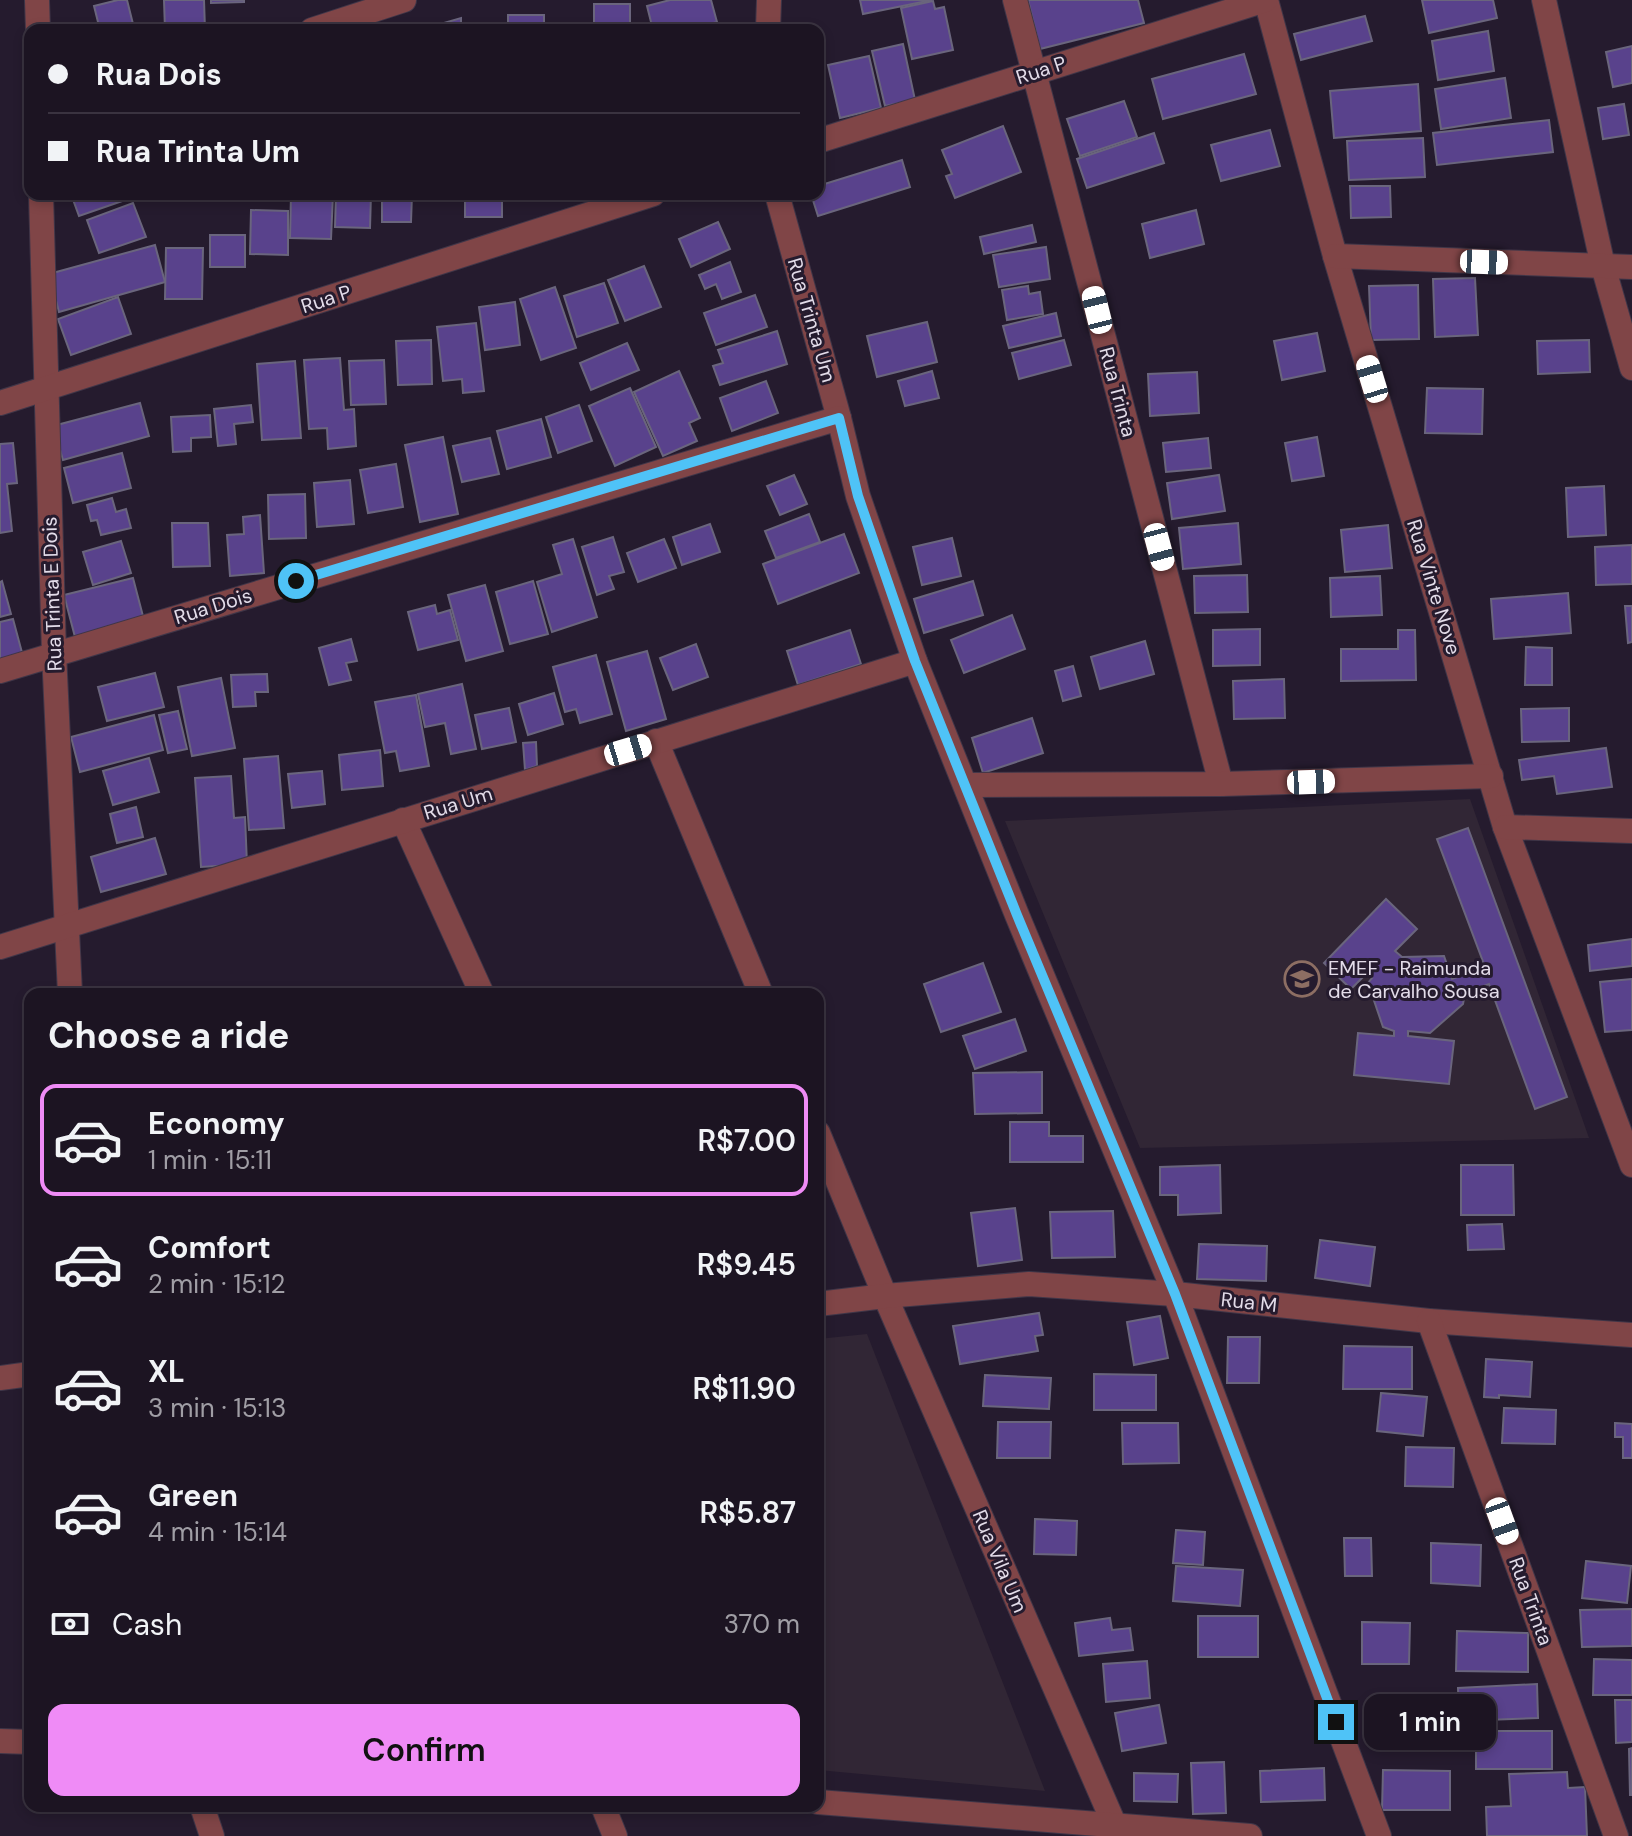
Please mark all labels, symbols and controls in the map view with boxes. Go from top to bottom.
street label: Rua P [1013,50,1069,90]
text: Rua Dois [96,55,222,94]
text: Rua Trinta Um [96,132,300,171]
car [1460,249,1508,275]
street label: Rua Trinta Um [782,255,842,385]
street label: Rua P [298,279,354,319]
car [1080,284,1114,336]
street label: Rua Trinta [1094,344,1142,440]
car [1354,353,1390,405]
street label: Rua Trinta E Dois [36,516,68,672]
street label: Rua Vinte Nove [1401,516,1467,658]
car [1141,521,1177,573]
route start [278,563,314,599]
street label: Rua Dois [171,582,255,630]
car [602,732,654,768]
car [1287,769,1335,795]
street label: Rua Um [421,780,495,826]
place label: EMEF - Raimunda de Carvalho Sousa [1328,955,1500,1004]
school or university icon: EMEF - Raimunda de Carvalho Sousa [1283,960,1321,998]
text: Choose a ride [48,1012,289,1059]
icon: car [52,1104,124,1176]
text: Economy [148,1104,285,1143]
text: R$7.00 [697,1121,796,1160]
text: 1 min · 15:11 [148,1143,272,1177]
icon: car [52,1228,124,1300]
text: Comfort [148,1228,271,1267]
text: R$9.45 [697,1245,796,1284]
text: 2 min · 15:12 [148,1267,286,1301]
street label: Rua M [1220,1286,1278,1318]
icon: car [52,1352,124,1424]
text: XL [148,1352,185,1391]
text: R$11.90 [693,1369,796,1408]
text: 3 min · 15:13 [148,1391,286,1425]
icon: car [52,1476,124,1548]
text: Green [148,1476,238,1515]
text: R$5.87 [699,1493,796,1532]
car [1483,1494,1521,1548]
street label: Rua Vila Um [967,1506,1033,1616]
text: 4 min · 15:14 [148,1515,287,1549]
street label: Rua Trinta [1503,1553,1559,1649]
icon: cash [48,1602,92,1646]
text: Cash [112,1605,182,1644]
text: 370 m [724,1607,800,1641]
callout: 1 min [1364,1694,1496,1750]
button: Confirm [48,1704,800,1796]
route end [1318,1704,1354,1740]
text: 1 min [1399,1705,1461,1739]

